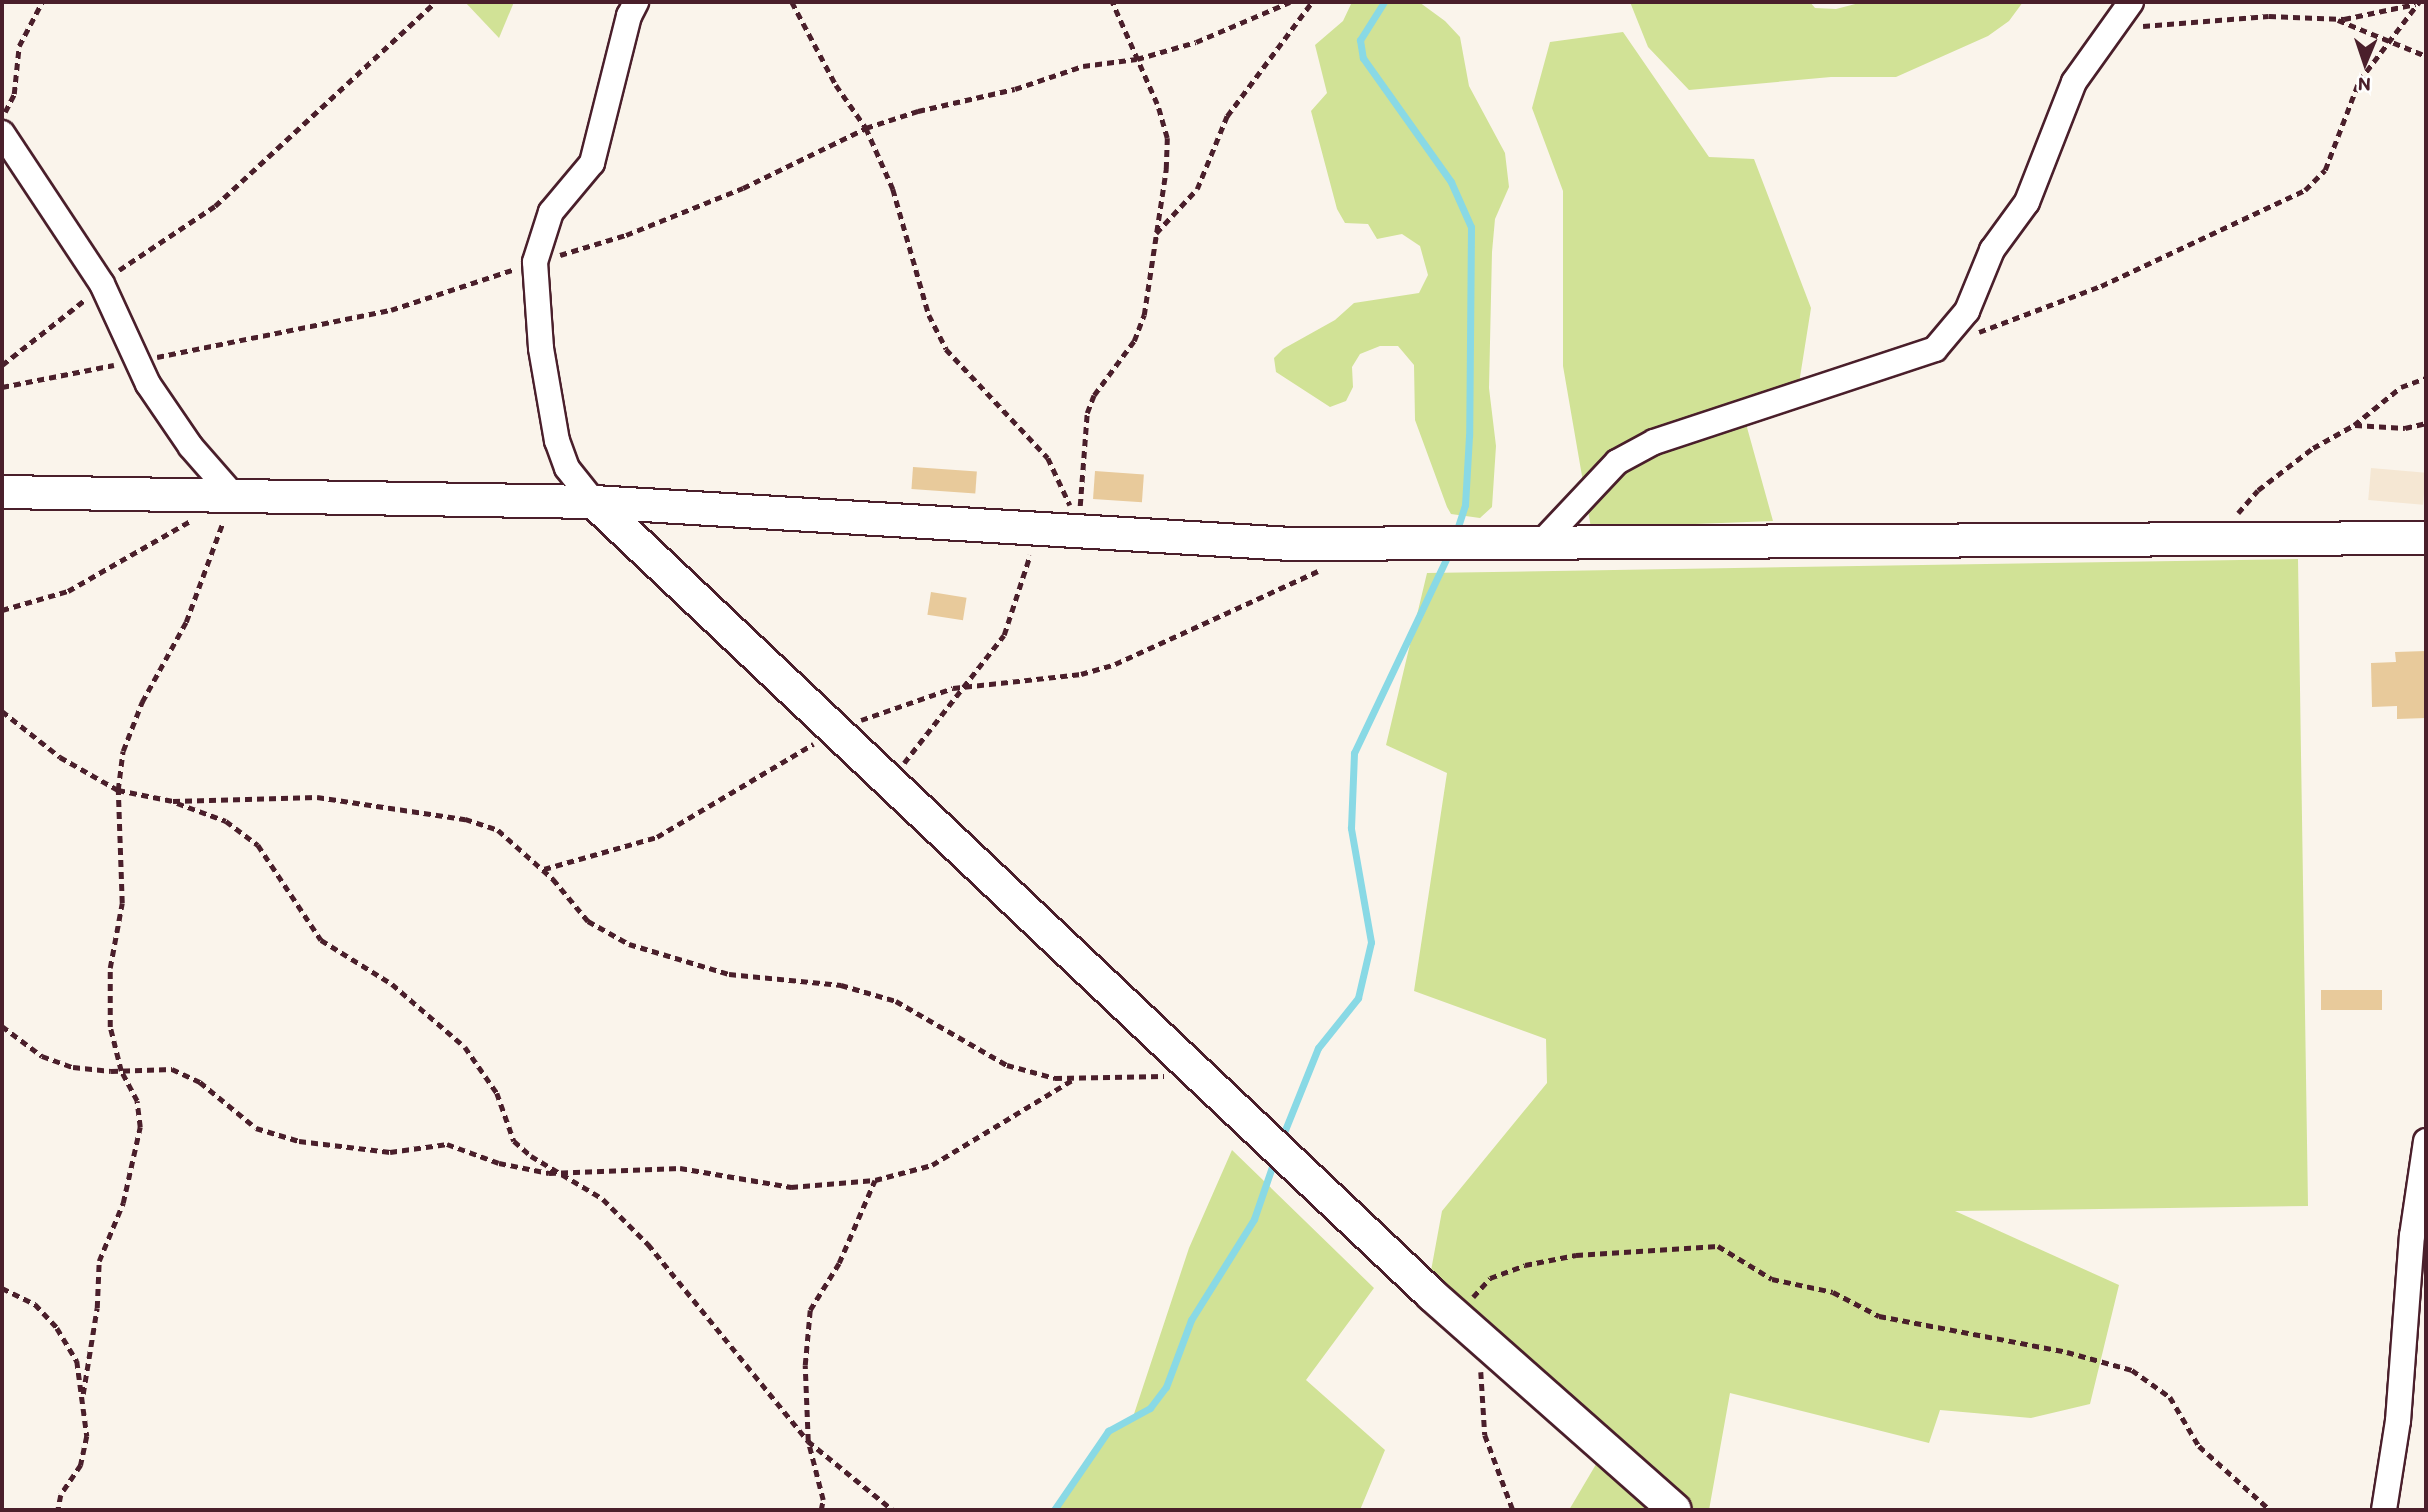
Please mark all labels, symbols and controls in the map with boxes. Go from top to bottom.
north arrow [2330,28,2400,98]
text: N [2357,73,2371,96]

